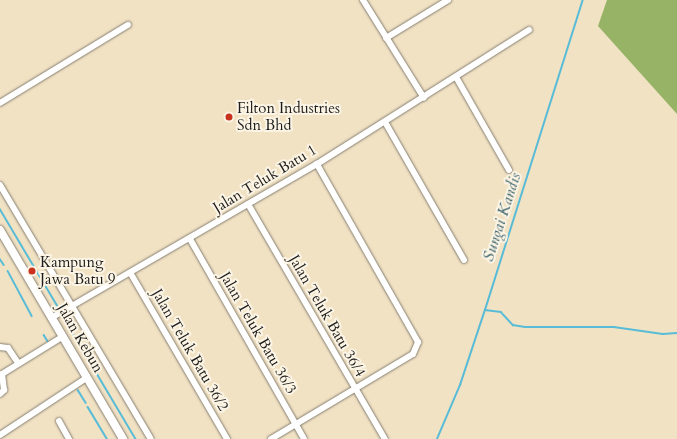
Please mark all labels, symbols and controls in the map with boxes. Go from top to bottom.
place label: Filton Industries Sdn Bhd [237,99,340,134]
marker: Filton Industries Sdn Bhd [224,112,234,122]
street label: Jalan Teluk Batu 1 [210,141,320,217]
water label: Sungai Kandis [479,170,525,264]
street label: Jalan Teluk Batu 36/4 [285,252,369,380]
place label: Kampung Jawa Batu 9 [40,253,115,288]
marker: Kampung Jawa Batu 9 [27,266,37,276]
street label: Jalan Teluk Batu 36/3 [216,269,300,397]
street label: Jalan Teluk Batu 36/2 [148,286,232,414]
street label: Jalan Kebun [53,300,107,376]

